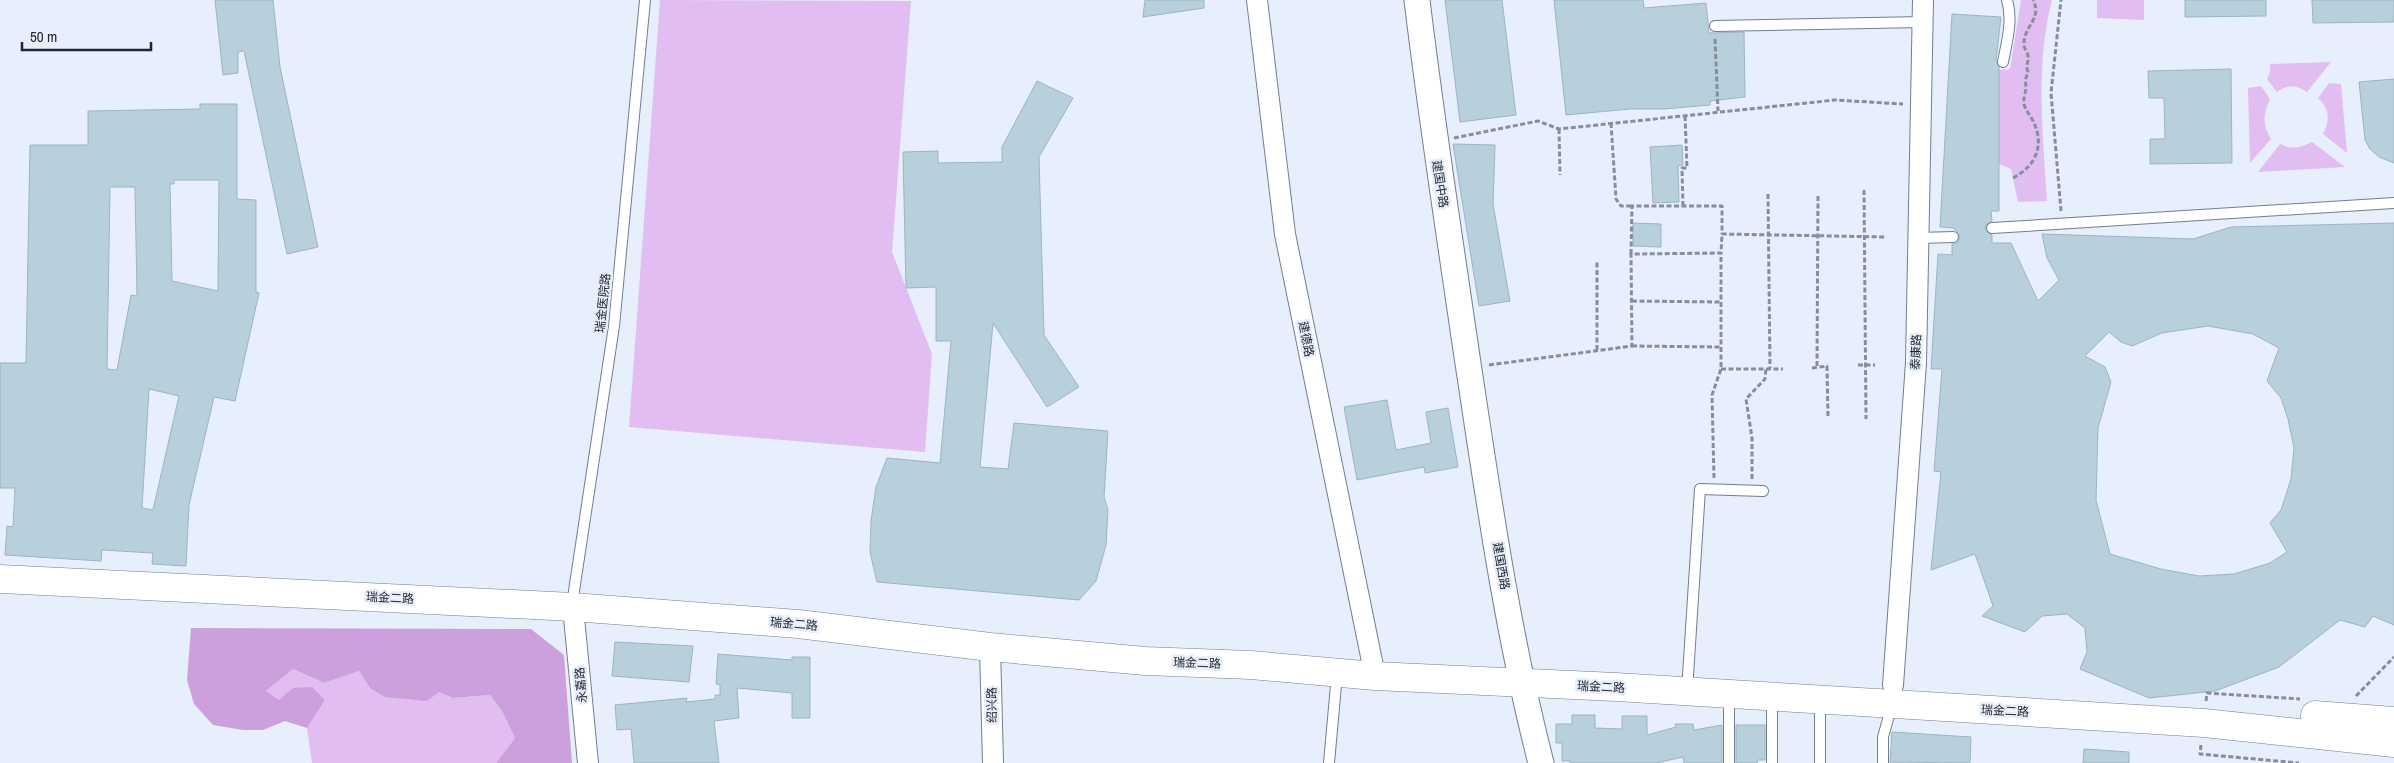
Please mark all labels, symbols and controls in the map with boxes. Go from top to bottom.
scale bar [22,20,151,52]
text: 50 m [30,26,57,47]
street label: 建国中路 [1428,159,1452,209]
street label: 瑞金医院路 [592,272,614,334]
street label: 建德路 [1295,320,1317,358]
street label: 泰康路 [1907,334,1925,370]
street label: 建国西路 [1489,541,1513,591]
street label: 瑞金二路 [366,589,414,607]
street label: 瑞金二路 [769,614,819,634]
street label: 瑞金二路 [1173,654,1221,672]
street label: 永嘉路 [571,666,591,704]
street label: 瑞金二路 [1577,678,1625,696]
street label: 绍兴路 [984,687,1000,723]
street label: 瑞金二路 [1981,702,2029,720]

